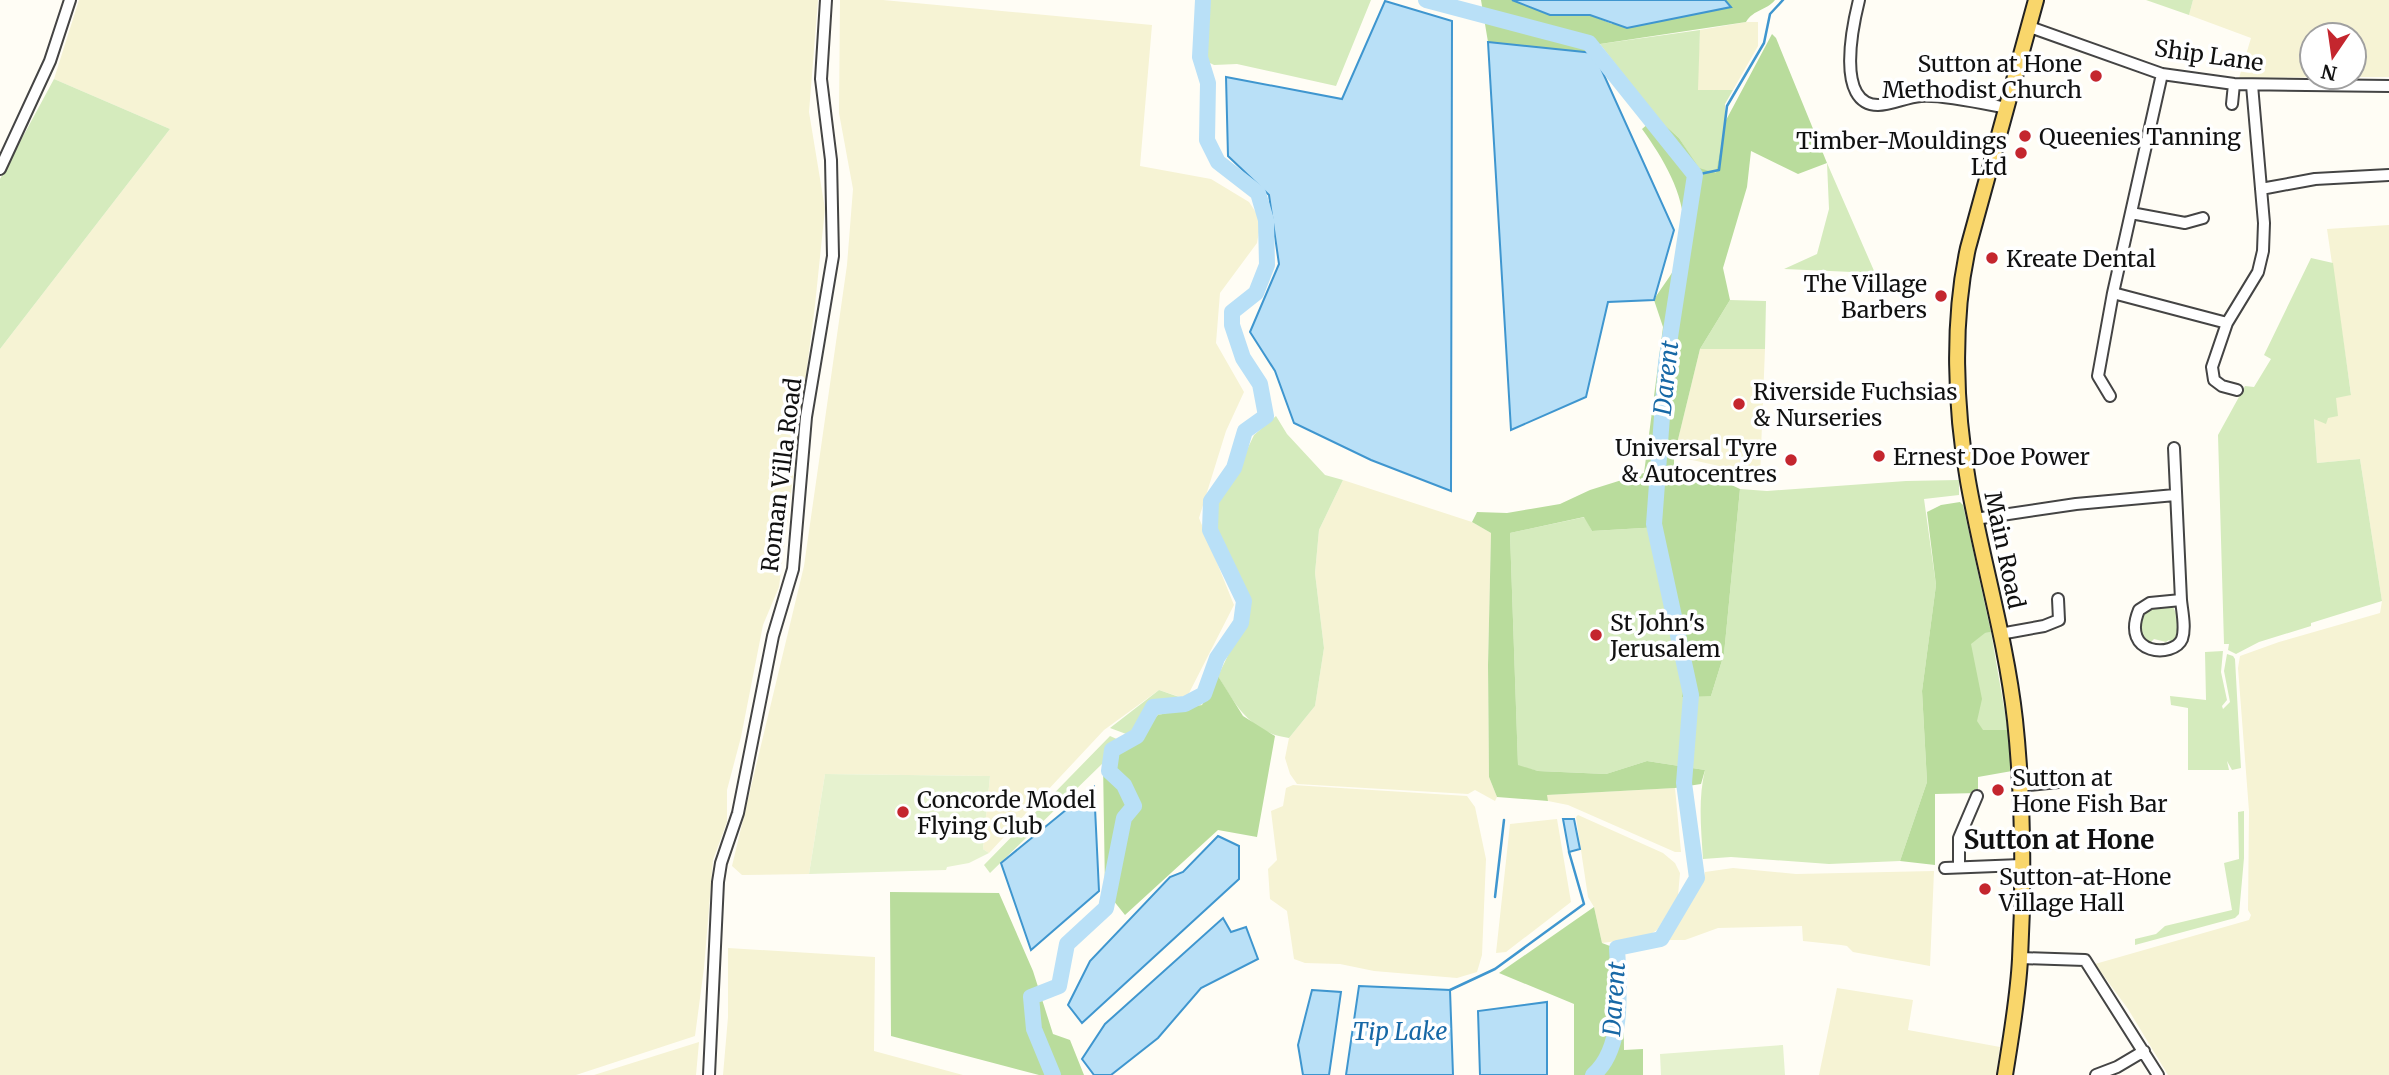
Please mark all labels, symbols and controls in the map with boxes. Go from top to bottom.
north arrow [2298,21,2368,91]
street label: Ship Lane [2153,33,2265,77]
place label: Sutton at Hone Methodist Church [1882,49,2082,104]
text: N [2319,59,2339,86]
marker: Sutton at Hone Methodist Church [2088,68,2104,84]
place label: Queenies Tanning [2039,122,2241,151]
place label: Timber-Mouldings Ltd [1796,126,2007,181]
marker: Queenies Tanning [2017,128,2033,144]
marker: Timber-Mouldings Ltd [2013,145,2029,161]
place label: Kreate Dental [2006,244,2156,273]
marker: Kreate Dental [1984,250,2000,266]
place label: The Village Barbers [1803,269,1927,324]
marker: The Village Barbers [1933,288,1949,304]
water label: Darent [1647,339,1685,418]
street label: Roman Villa Road [755,376,807,574]
place label: Riverside Fuchsias & Nurseries [1753,377,1958,432]
marker: Riverside Fuchsias & Nurseries [1731,396,1747,412]
place label: Universal Tyre & Autocentres [1615,433,1777,488]
place label: Ernest Doe Power [1893,442,2090,471]
marker: Ernest Doe Power [1871,448,1887,464]
marker: Universal Tyre & Autocentres [1783,452,1799,468]
street label: Main Road [1978,489,2032,611]
place label: St John's Jerusalem [1609,608,1721,663]
marker: St John's Jerusalem [1588,627,1604,643]
place label: Sutton at Hone Fish Bar [2012,763,2168,818]
marker: Sutton at Hone Fish Bar [1990,782,2006,798]
place label: Concorde Model Flying Club [917,785,1096,840]
marker: Concorde Model Flying Club [895,804,911,820]
district label: Sutton at Hone [1964,823,2154,856]
place label: Sutton-at-Hone Village Hall [1998,862,2171,917]
marker: Sutton-at-Hone Village Hall [1977,881,1993,897]
water label: Darent [1596,960,1632,1038]
water label: Tip Lake [1353,1016,1448,1047]

